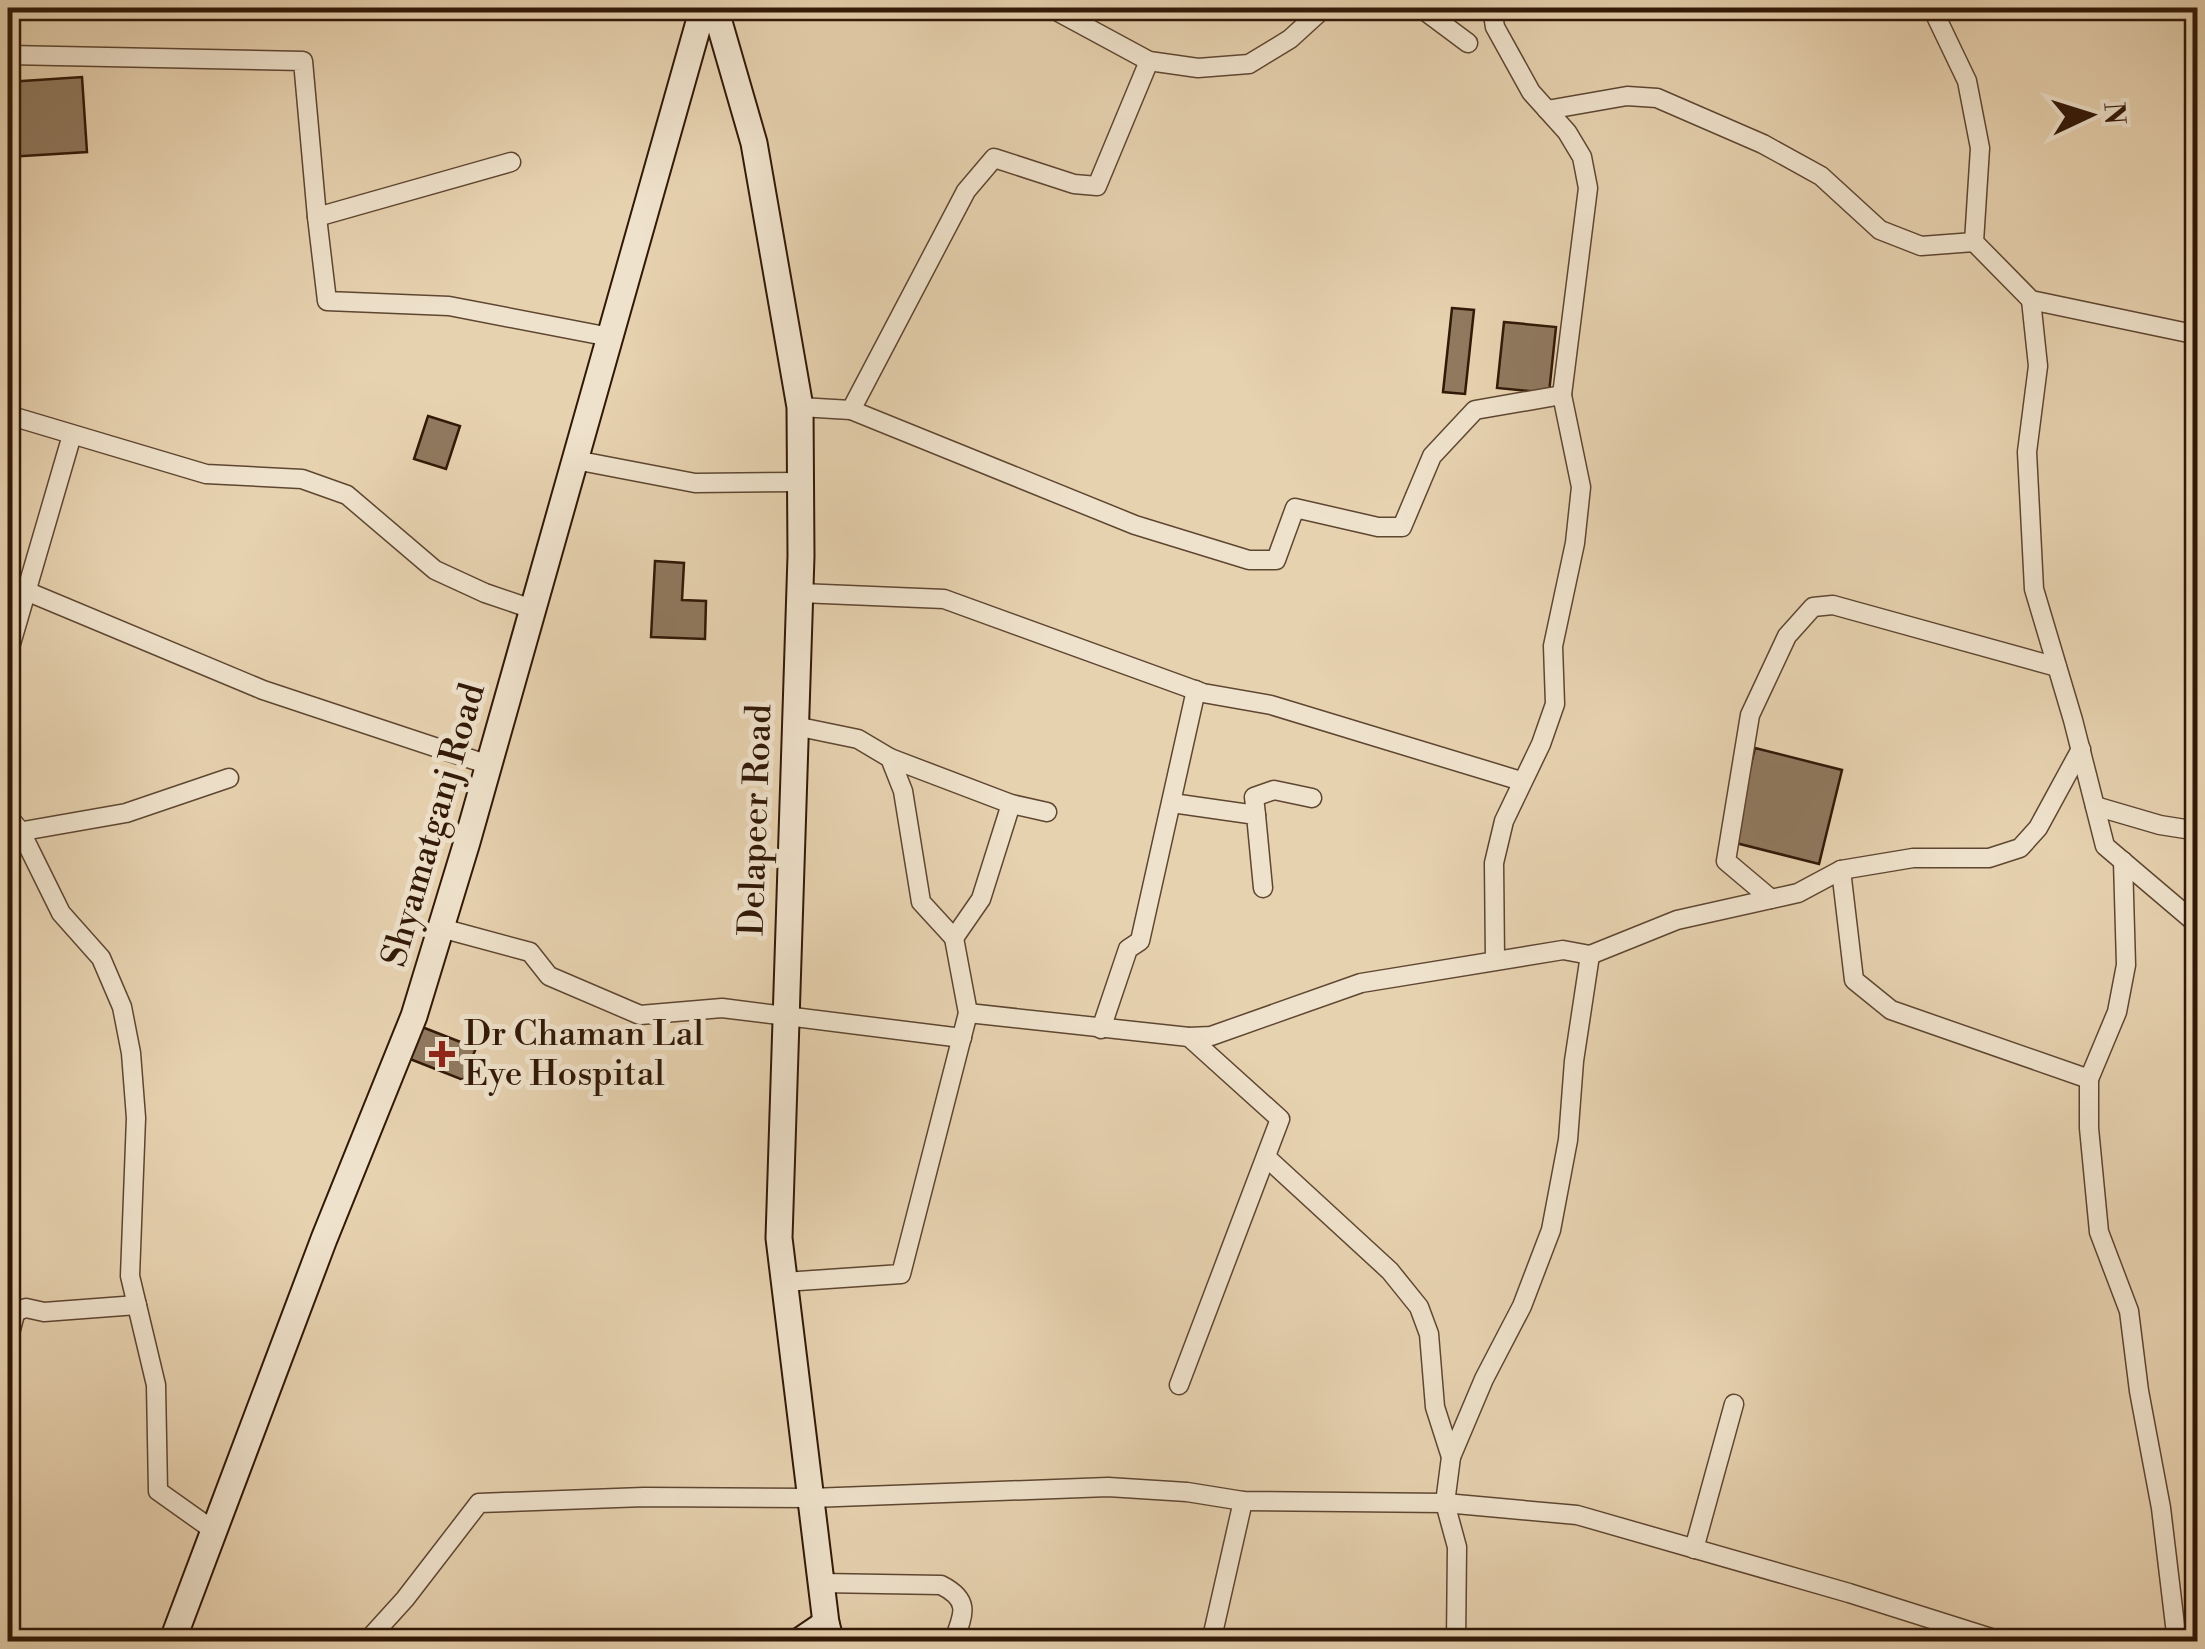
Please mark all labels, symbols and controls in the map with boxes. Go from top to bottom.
north arrow [2040,65,2140,165]
text: N [2095,101,2132,126]
street label: Shyamatganj Road [373,678,495,972]
street label: Delapeer Road [730,703,782,937]
place label: Dr Chaman Lal Eye Hospital [464,1013,704,1096]
marker: Dr Chaman Lal Eye Hospital [429,1041,455,1067]

